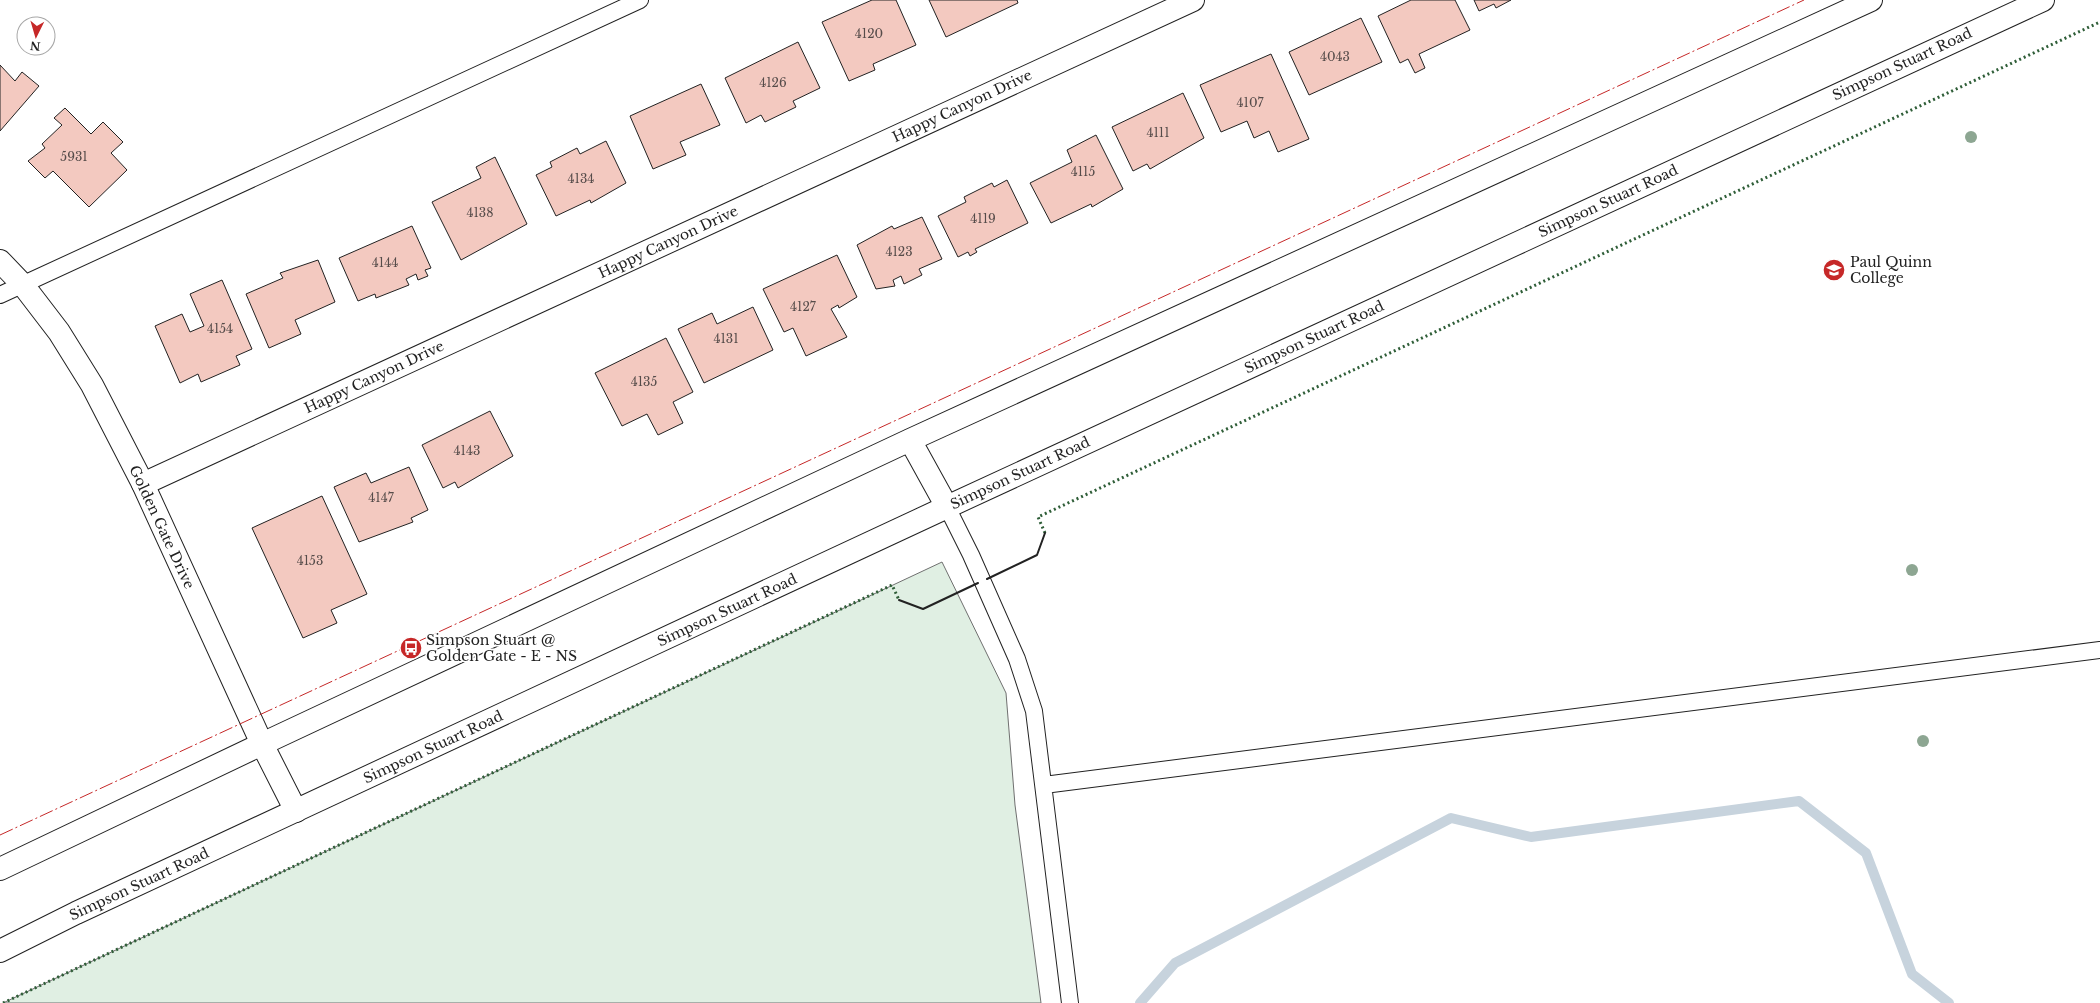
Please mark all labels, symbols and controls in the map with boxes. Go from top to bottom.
north arrow [16,16,56,56]
street label: Simpson Stuart Road [1829,23,1975,104]
house number: 4120 [855,26,883,41]
text: N [29,38,41,53]
house number: 4043 [1320,49,1350,64]
street label: Happy Canyon Drive [889,66,1035,146]
house number: 4126 [759,75,787,90]
house number: 4107 [1237,95,1264,110]
house number: 4111 [1146,125,1170,140]
house number: 5931 [60,149,88,164]
street label: Simpson Stuart Road [1535,160,1681,241]
house number: 4115 [1071,164,1095,179]
house number: 4134 [568,171,594,186]
street label: Happy Canyon Drive [595,202,741,282]
house number: 4138 [466,205,494,220]
house number: 4119 [970,211,996,226]
house number: 4123 [885,244,913,259]
place label: Paul Quinn College [1850,253,1932,287]
house number: 4144 [372,255,398,270]
school or university icon: Paul Quinn College [1821,257,1847,283]
street label: Simpson Stuart Road [1241,296,1387,377]
house number: 4127 [790,299,817,314]
house number: 4154 [207,321,233,336]
house number: 4131 [713,331,739,346]
street label: Happy Canyon Drive [301,337,447,417]
house number: 4135 [631,374,657,389]
street label: Simpson Stuart Road [947,432,1093,513]
house number: 4143 [454,443,480,458]
street label: Golden Gate Drive [125,462,199,592]
house number: 4147 [368,490,395,505]
house number: 4153 [297,553,323,568]
street label: Simpson Stuart Road [654,569,800,650]
place label: Simpson Stuart @ Golden Gate - E - NS [426,631,577,665]
bus stop icon: Simpson Stuart @ Golden Gate - E - NS [398,635,424,661]
street label: Simpson Stuart Road [360,706,506,787]
street label: Simpson Stuart Road [66,843,212,924]

